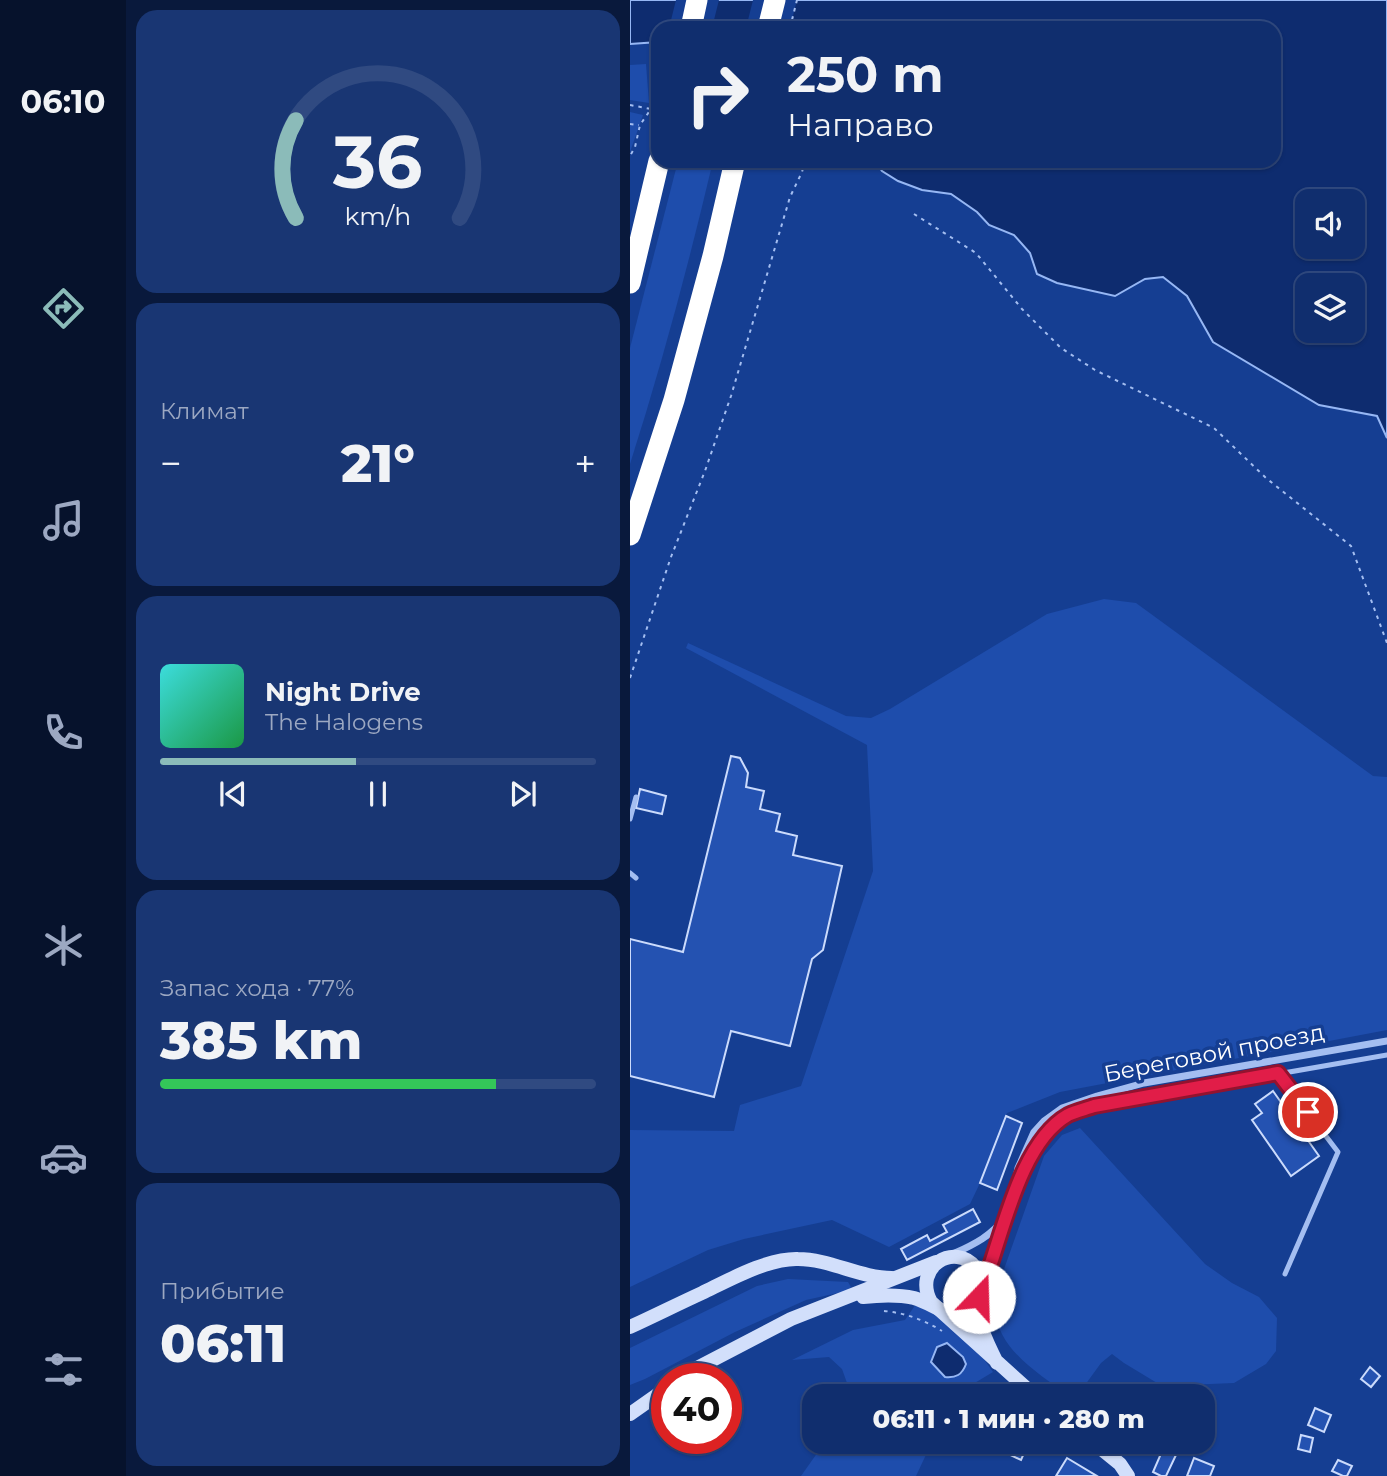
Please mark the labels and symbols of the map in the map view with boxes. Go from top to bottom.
street label: Береговой проезд [1102,1018,1327,1088]
pin [1278,1082,1338,1142]
position arrow [942,1260,1016,1334]
speed limit sign: 40 [651,1363,742,1454]

